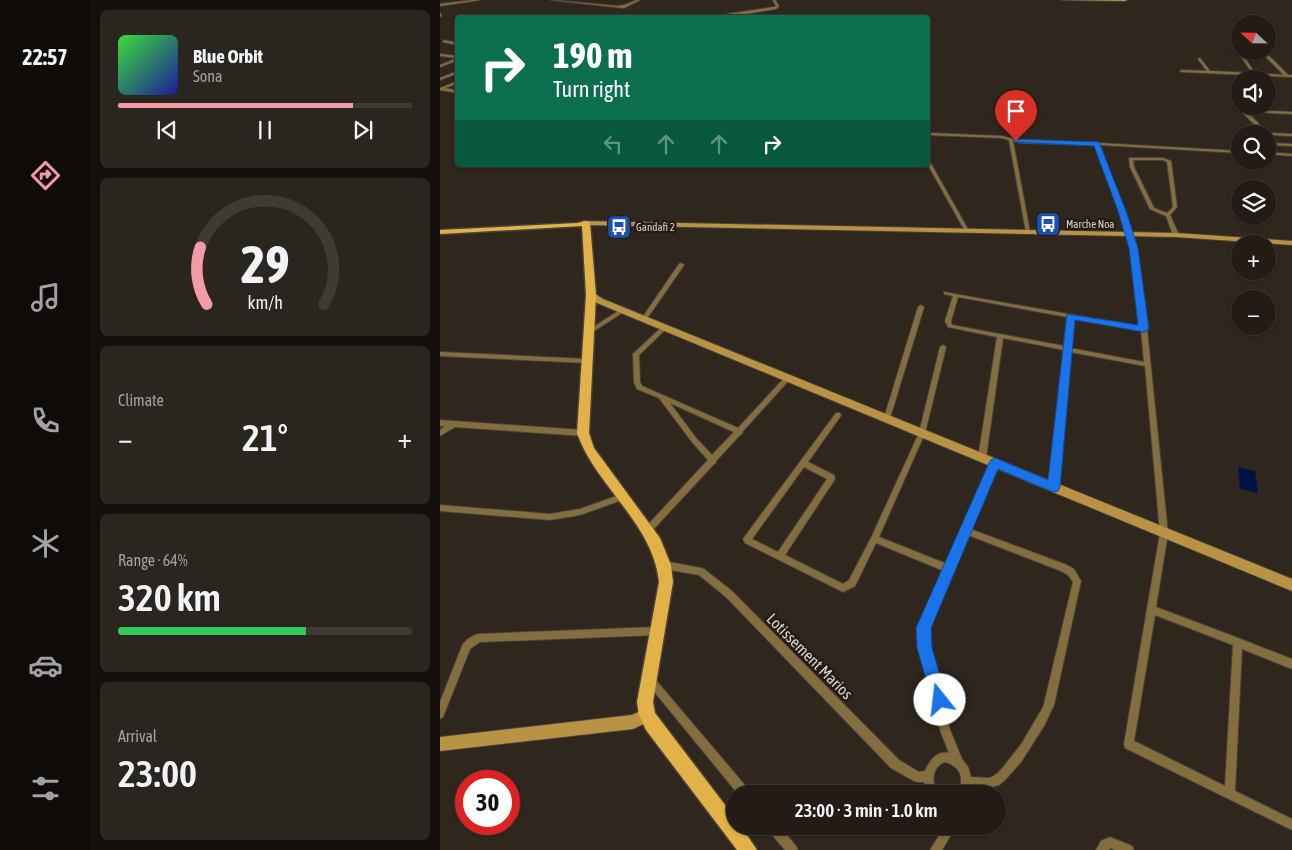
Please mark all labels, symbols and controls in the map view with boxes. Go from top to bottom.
north arrow [1231,15,1276,60]
map controls [1231,15,1276,335]
icon: right [470,35,535,100]
text: 190 m [553,35,632,75]
text: 22:57 [22,44,68,70]
text: Blue Orbit [193,45,263,67]
text: Sona [193,67,222,85]
button: sound [1231,70,1276,115]
text: Turn right [553,76,630,102]
pin [995,90,1037,141]
icon: arrive [1002,97,1030,125]
icon: previous [153,116,181,144]
icon: pause [251,116,279,144]
icon: next [349,116,377,144]
button: search [1231,125,1276,170]
icon: left [599,130,627,158]
icon: ahead [652,130,680,158]
icon: ahead [705,130,733,158]
icon: right [758,130,786,158]
icon: directions [28,158,63,193]
button: layers [1231,180,1276,225]
bus stop icon: Marche Noa [1035,211,1061,237]
bus stop icon: Gandafi 2 [606,214,632,240]
place label: Marche Noa [1066,218,1114,230]
place label: Gandafi 2 [636,221,675,233]
text: 29 [241,234,289,294]
button: + [1231,235,1276,280]
icon: music [28,280,63,315]
button: − [1231,290,1276,335]
text: km/h [247,292,283,313]
text: Climate [118,391,164,409]
icon: phone [28,403,63,438]
text: 21° [242,416,288,459]
text: − [118,422,133,454]
text: + [397,422,412,454]
icon: climate [28,526,63,561]
text: Range · 64% [118,551,188,569]
text: 320 km [118,576,221,619]
street label: Lotissement Marios [763,609,857,703]
icon: car [28,648,63,683]
position arrow [913,673,965,725]
text: Arrival [118,727,157,745]
text: 23:00 [118,752,197,795]
speed limit sign: 30 [455,770,520,835]
icon: filters [28,771,63,806]
text: 23:00 · 3 min · 1.0 km [795,799,937,821]

